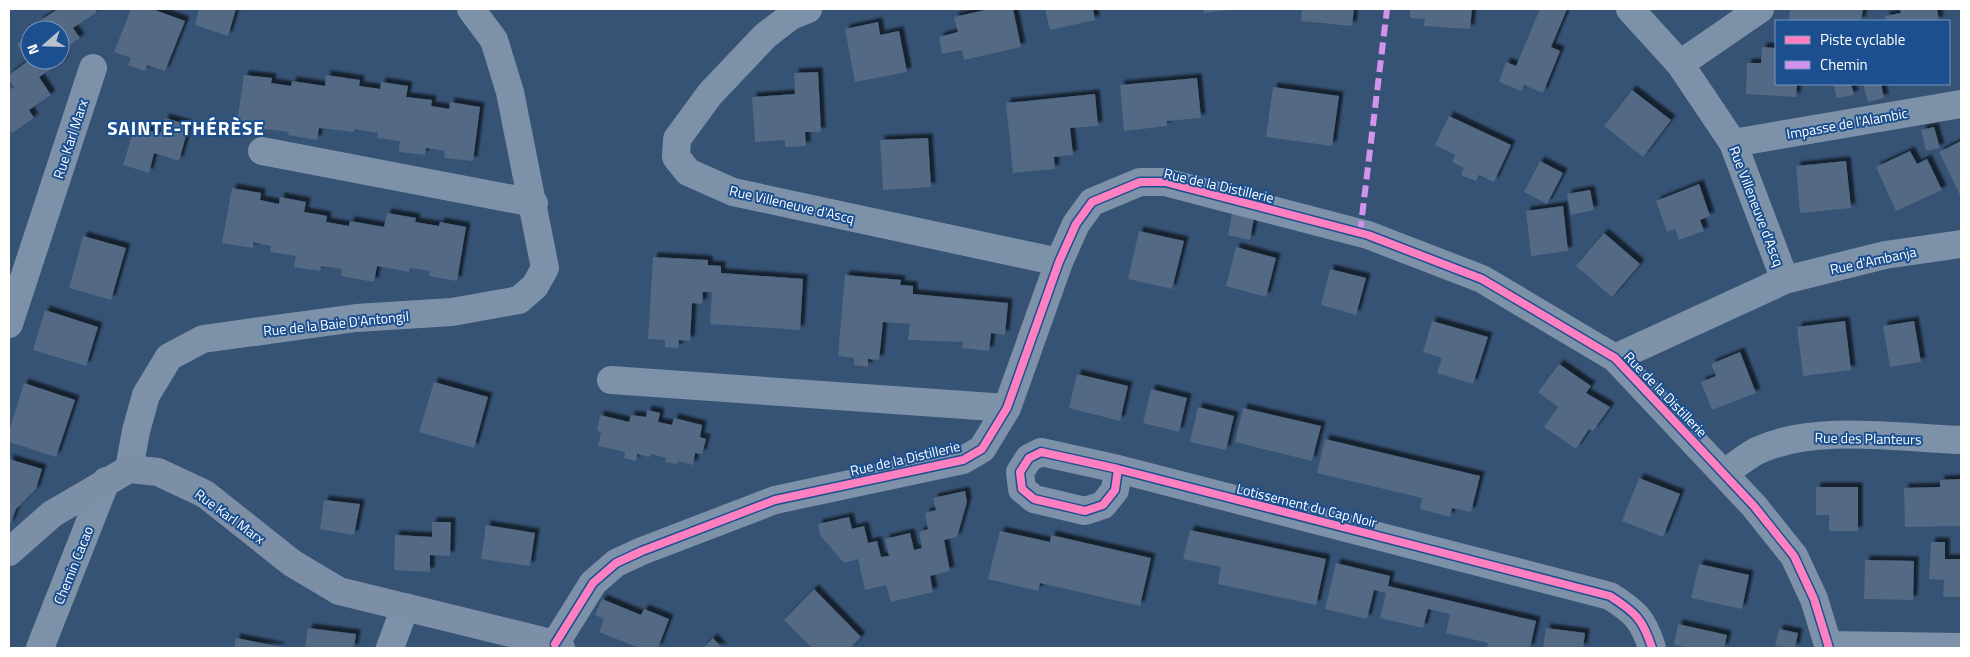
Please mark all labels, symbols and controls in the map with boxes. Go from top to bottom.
north arrow [20,20,70,70]
legend [1775,20,1950,85]
text: Piste cyclable [1820,28,1905,51]
text: N [21,41,44,58]
text: Chemin [1820,53,1868,76]
street label: Rue Karl Marx [47,96,93,181]
street label: Impasse de l'Alambic [1785,102,1909,144]
district label: SAINTE-THÉRÈSE [107,113,265,142]
street label: Rue Villeneuve d'Ascq [1724,143,1790,269]
street label: Rue de la Distillerie [1162,162,1276,208]
street label: Rue Villeneuve d'Ascq [727,179,857,229]
street label: Rue d'Ambanja [1828,241,1918,279]
street label: Rue de la Baie D'Antongil [262,305,410,341]
street label: Rue de la Distillerie [1619,346,1713,442]
street label: Rue des Planteurs [1814,427,1922,449]
street label: Rue de la Distillerie [848,435,962,481]
street label: Lotissement du Cap Noir [1235,477,1380,533]
street label: Rue Karl Marx [191,483,270,549]
street label: Chemin Cacao [48,523,98,607]

